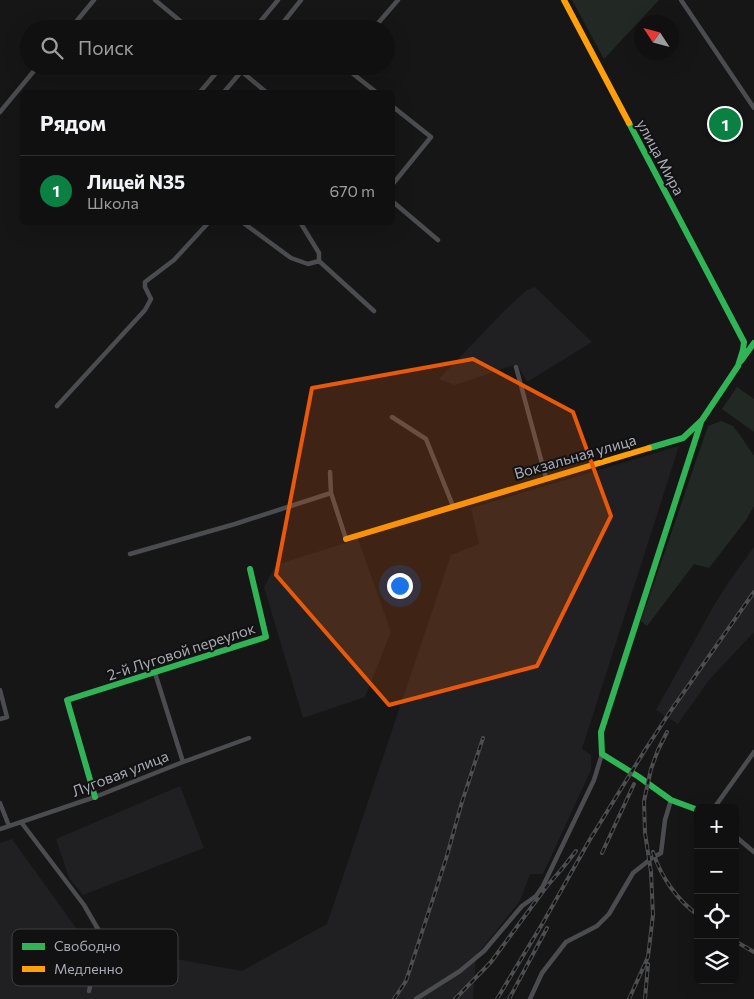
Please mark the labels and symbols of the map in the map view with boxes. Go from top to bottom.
north arrow [634,15,679,60]
pin: 1 [709,105,741,143]
street label: улица Мира [633,116,689,198]
street label: Вокзальная улица [512,430,638,482]
your location [387,573,413,599]
street label: 2-й Луговой переулок [105,619,257,683]
street label: Луговая улица [69,746,171,800]
legend [12,929,178,986]
text: Свободно [54,937,121,954]
text: Медленно [54,960,123,977]

